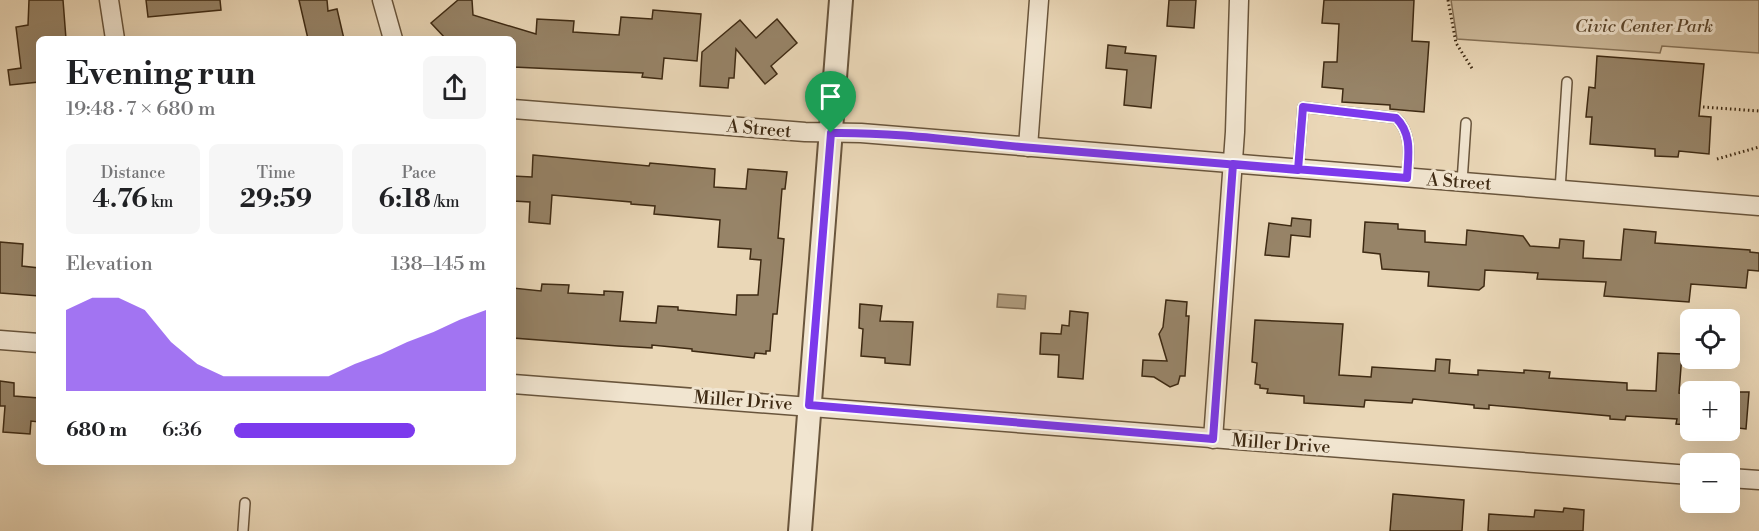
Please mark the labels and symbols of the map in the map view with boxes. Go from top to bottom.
park label: Civic Center Park [1575,15,1713,38]
pin [805,71,856,133]
street label: A Street [725,115,793,143]
street label: A Street [1425,168,1493,196]
street label: Miller Drive [693,386,793,416]
street label: Miller Drive [1231,429,1331,459]

